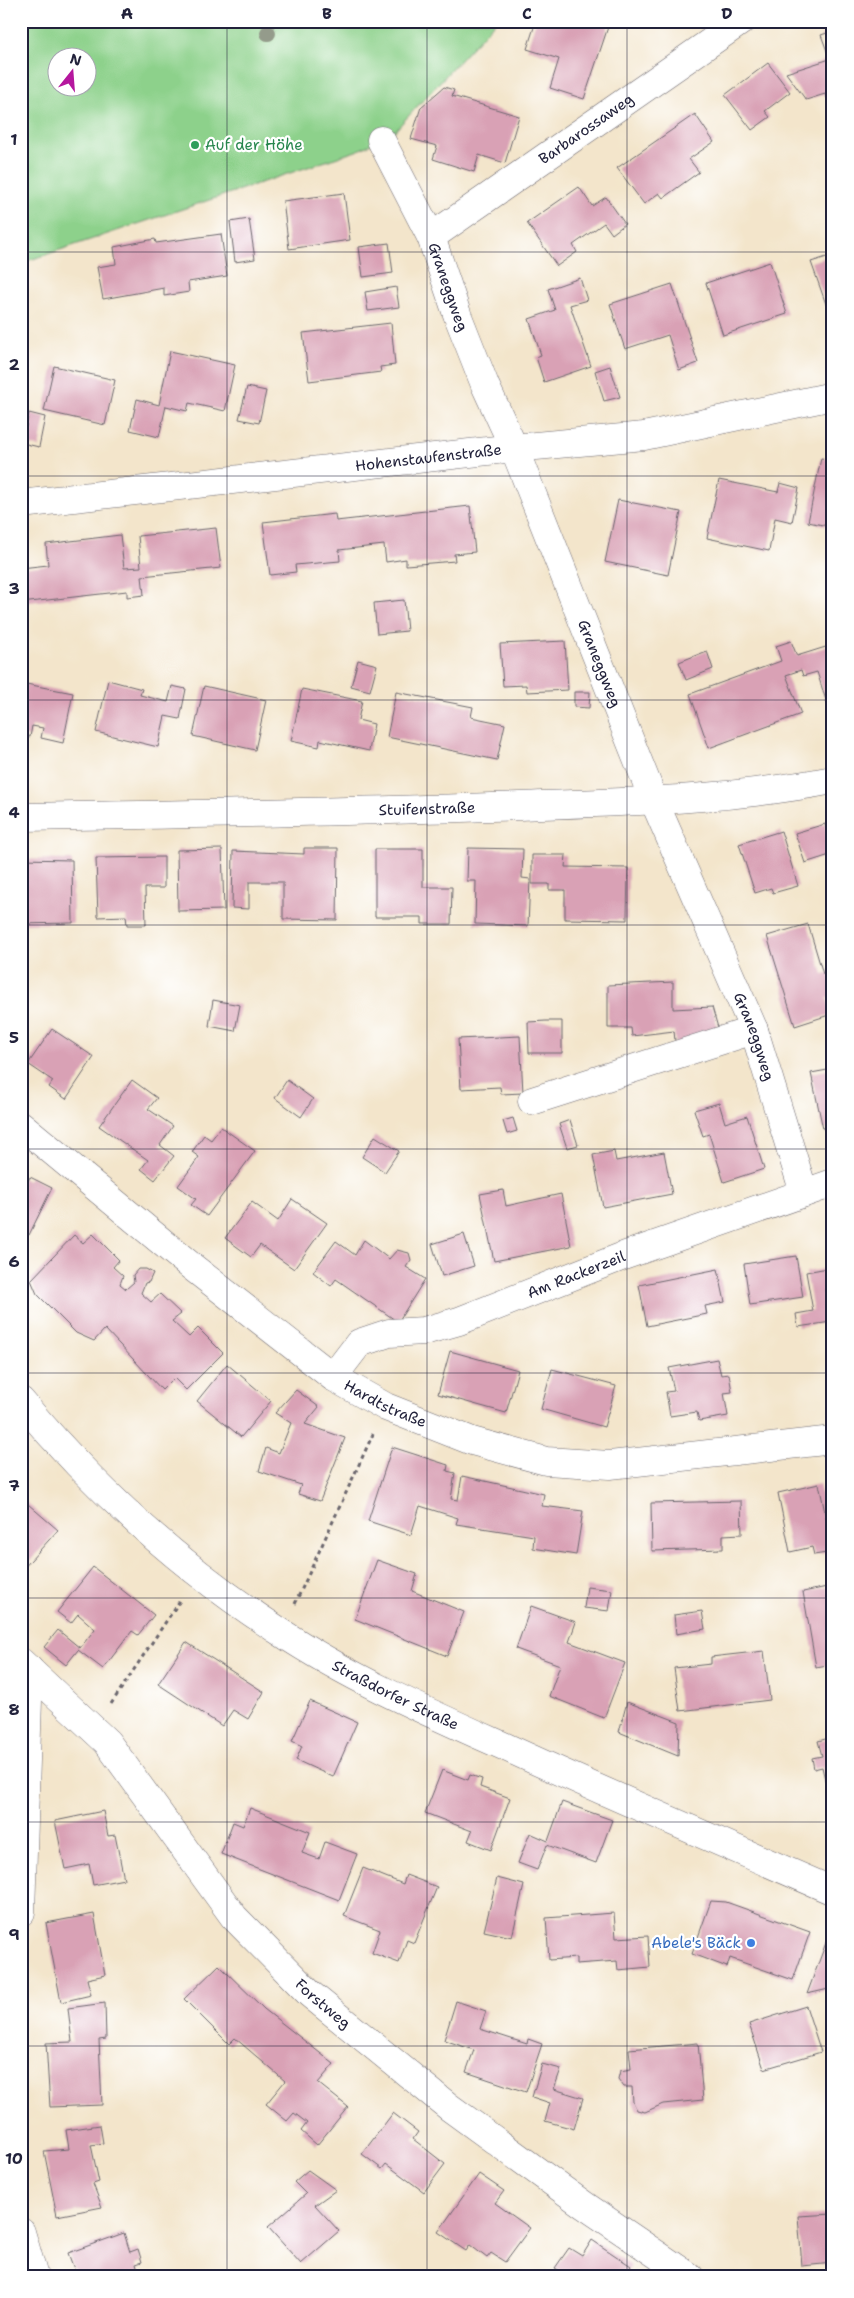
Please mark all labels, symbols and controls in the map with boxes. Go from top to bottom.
text: A [121,3,133,24]
text: B [322,3,332,24]
text: C [522,3,532,24]
text: D [721,3,733,24]
north arrow [48,48,98,98]
text: N [68,49,84,70]
street label: Barbarossaweg [535,89,637,169]
text: 1 [10,129,18,150]
place label: Auf der Höhe [205,135,303,155]
marker: Auf der Höhe [189,139,201,151]
street label: Graneggweg [424,240,473,334]
text: 2 [8,354,20,375]
street label: Hohenstaufenstraße [354,439,503,476]
text: 3 [8,578,20,599]
street label: Graneggweg [573,617,626,710]
street label: Stuifenstraße [378,798,476,820]
text: 4 [8,802,20,823]
street label: Graneggweg [729,989,779,1083]
text: 5 [9,1027,19,1048]
street label: Am Rackerzeil [524,1246,629,1303]
text: 6 [8,1251,20,1272]
street label: Hardtstraße [340,1375,430,1432]
text: 7 [8,1475,20,1496]
street label: Straßdorfer Straße [329,1655,462,1735]
text: 8 [8,1699,20,1720]
text: 9 [8,1924,20,1945]
place label: Abele's Bäck [651,1933,741,1953]
marker: Abele's Bäck [745,1937,757,1949]
street label: Forstweg [291,1975,355,2033]
text: 10 [5,2148,23,2169]

